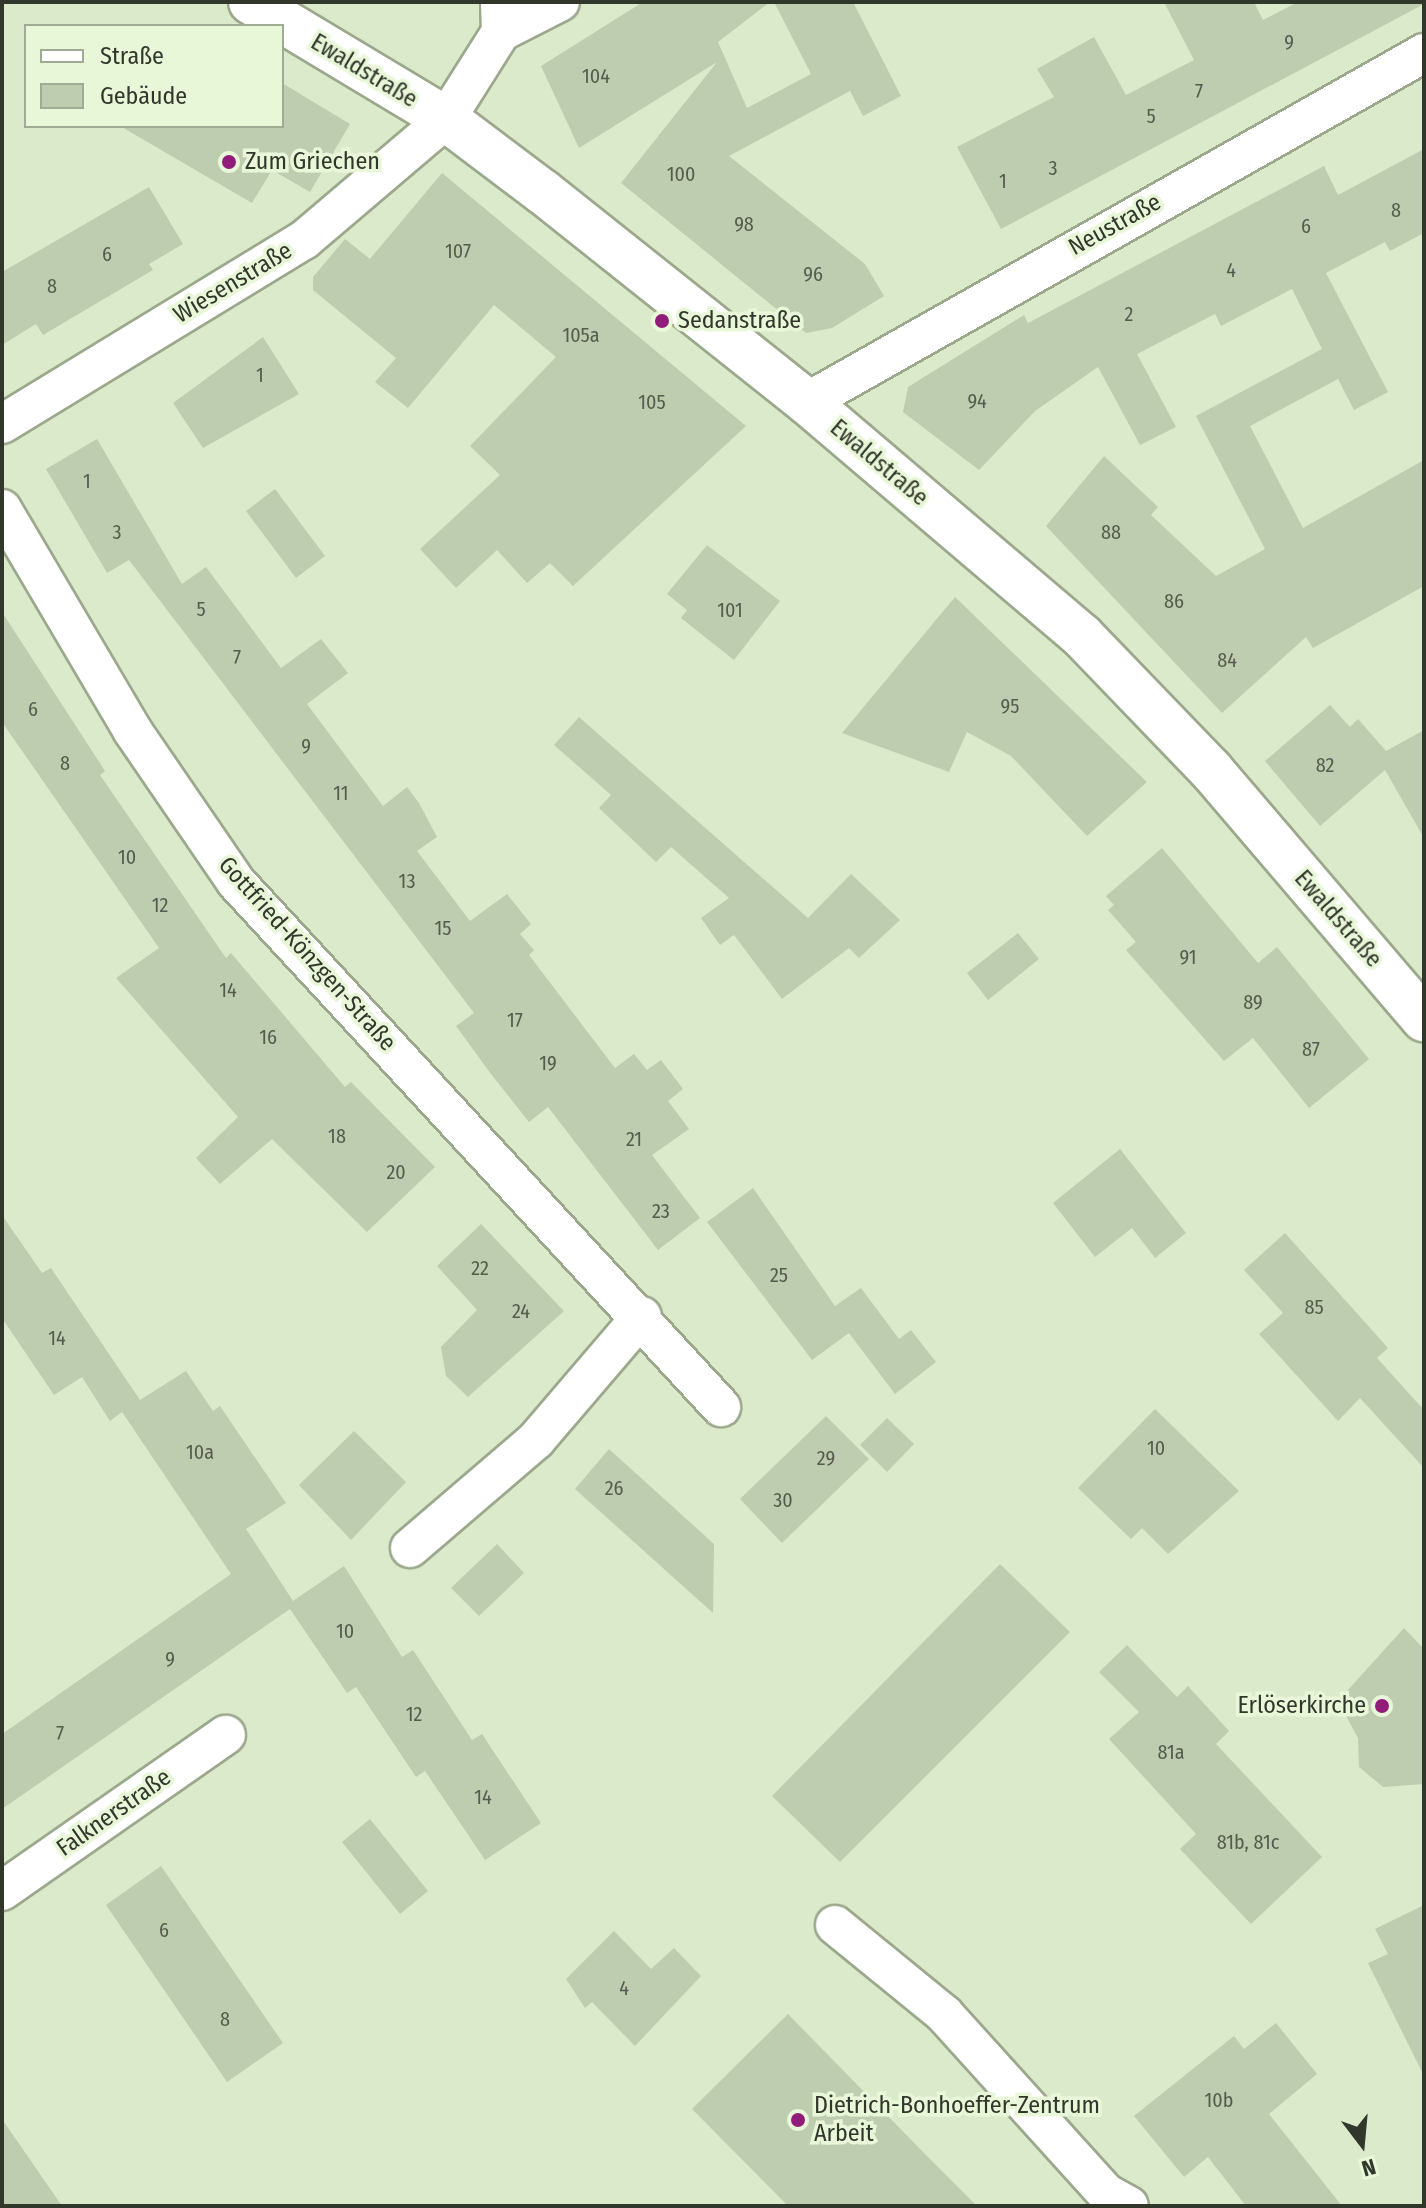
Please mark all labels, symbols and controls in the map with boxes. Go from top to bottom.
legend [24,24,284,128]
street label: Ewaldstraße [305,28,423,114]
house number: 9 [1284,30,1294,54]
text: Straße [100,42,164,70]
house number: 104 [582,64,610,88]
house number: 7 [1195,79,1203,103]
text: Gebäude [100,82,187,110]
house number: 5 [1146,104,1156,128]
place label: Zum Griechen [245,148,380,176]
marker: Zum Griechen [220,153,238,171]
house number: 3 [1048,156,1058,180]
house number: 100 [667,162,695,186]
house number: 1 [999,169,1007,193]
street label: Neustraße [1064,188,1166,262]
house number: 8 [1391,198,1401,222]
house number: 98 [734,212,754,236]
house number: 6 [1301,214,1311,238]
street label: Wiesenstraße [169,236,297,330]
house number: 107 [445,239,471,263]
house number: 6 [102,242,112,266]
house number: 4 [1226,258,1236,282]
house number: 96 [803,262,823,286]
house number: 8 [47,274,57,298]
house number: 2 [1125,302,1133,326]
place label: Sedanstraße [678,307,801,335]
marker: Sedanstraße [653,312,671,330]
house number: 105a [562,323,600,347]
house number: 1 [256,363,264,387]
house number: 94 [967,389,987,413]
house number: 105 [638,390,666,414]
street label: Ewaldstraße [824,414,934,512]
house number: 1 [83,469,91,493]
house number: 3 [112,520,122,544]
house number: 88 [1101,520,1121,544]
house number: 86 [1164,589,1184,613]
house number: 5 [196,597,206,621]
house number: 101 [717,598,743,622]
house number: 7 [233,645,241,669]
house number: 84 [1217,648,1237,672]
house number: 95 [1001,694,1019,718]
house number: 6 [28,697,38,721]
house number: 9 [301,734,311,758]
house number: 8 [60,751,70,775]
house number: 82 [1316,753,1334,777]
house number: 11 [333,781,349,805]
house number: 10 [118,845,136,869]
street label: Gottfried-Könzgen-Straße [212,851,402,1057]
street label: Ewaldstraße [1288,865,1388,973]
house number: 13 [399,869,415,893]
house number: 12 [152,893,168,917]
house number: 15 [435,916,451,940]
house number: 91 [1179,945,1197,969]
house number: 14 [219,978,237,1002]
house number: 89 [1243,990,1263,1014]
house number: 17 [507,1008,523,1032]
house number: 16 [259,1025,277,1049]
house number: 87 [1302,1037,1320,1061]
house number: 19 [539,1051,557,1075]
house number: 18 [328,1124,346,1148]
house number: 21 [626,1127,642,1151]
house number: 20 [386,1160,406,1184]
house number: 23 [652,1199,670,1223]
house number: 22 [471,1256,489,1280]
house number: 25 [770,1263,788,1287]
house number: 85 [1304,1295,1324,1319]
house number: 24 [512,1299,530,1323]
house number: 14 [48,1326,66,1350]
house number: 10 [1147,1436,1165,1460]
house number: 10a [186,1440,214,1464]
house number: 29 [817,1446,835,1470]
house number: 26 [605,1476,623,1500]
house number: 30 [773,1488,793,1512]
house number: 10 [336,1619,354,1643]
house number: 9 [165,1647,175,1671]
place label: Erlöserkirche [1238,1692,1366,1720]
marker: Erlöserkirche [1373,1697,1391,1715]
house number: 12 [406,1702,422,1726]
house number: 7 [56,1721,64,1745]
house number: 81a [1157,1740,1185,1764]
street label: Falknerstraße [51,1763,177,1863]
house number: 14 [474,1785,492,1809]
house number: 81b, 81c [1217,1830,1279,1854]
house number: 6 [159,1918,169,1942]
house number: 4 [619,1976,629,2000]
house number: 8 [220,2007,230,2031]
house number: 10b [1205,2088,1233,2112]
place label: Dietrich-Bonhoeffer-Zentrum Arbeit [814,2092,1100,2148]
north arrow [1322,2104,1402,2184]
marker: Dietrich-Bonhoeffer-Zentrum Arbeit [789,2111,807,2129]
text: N [1359,2153,1379,2182]

